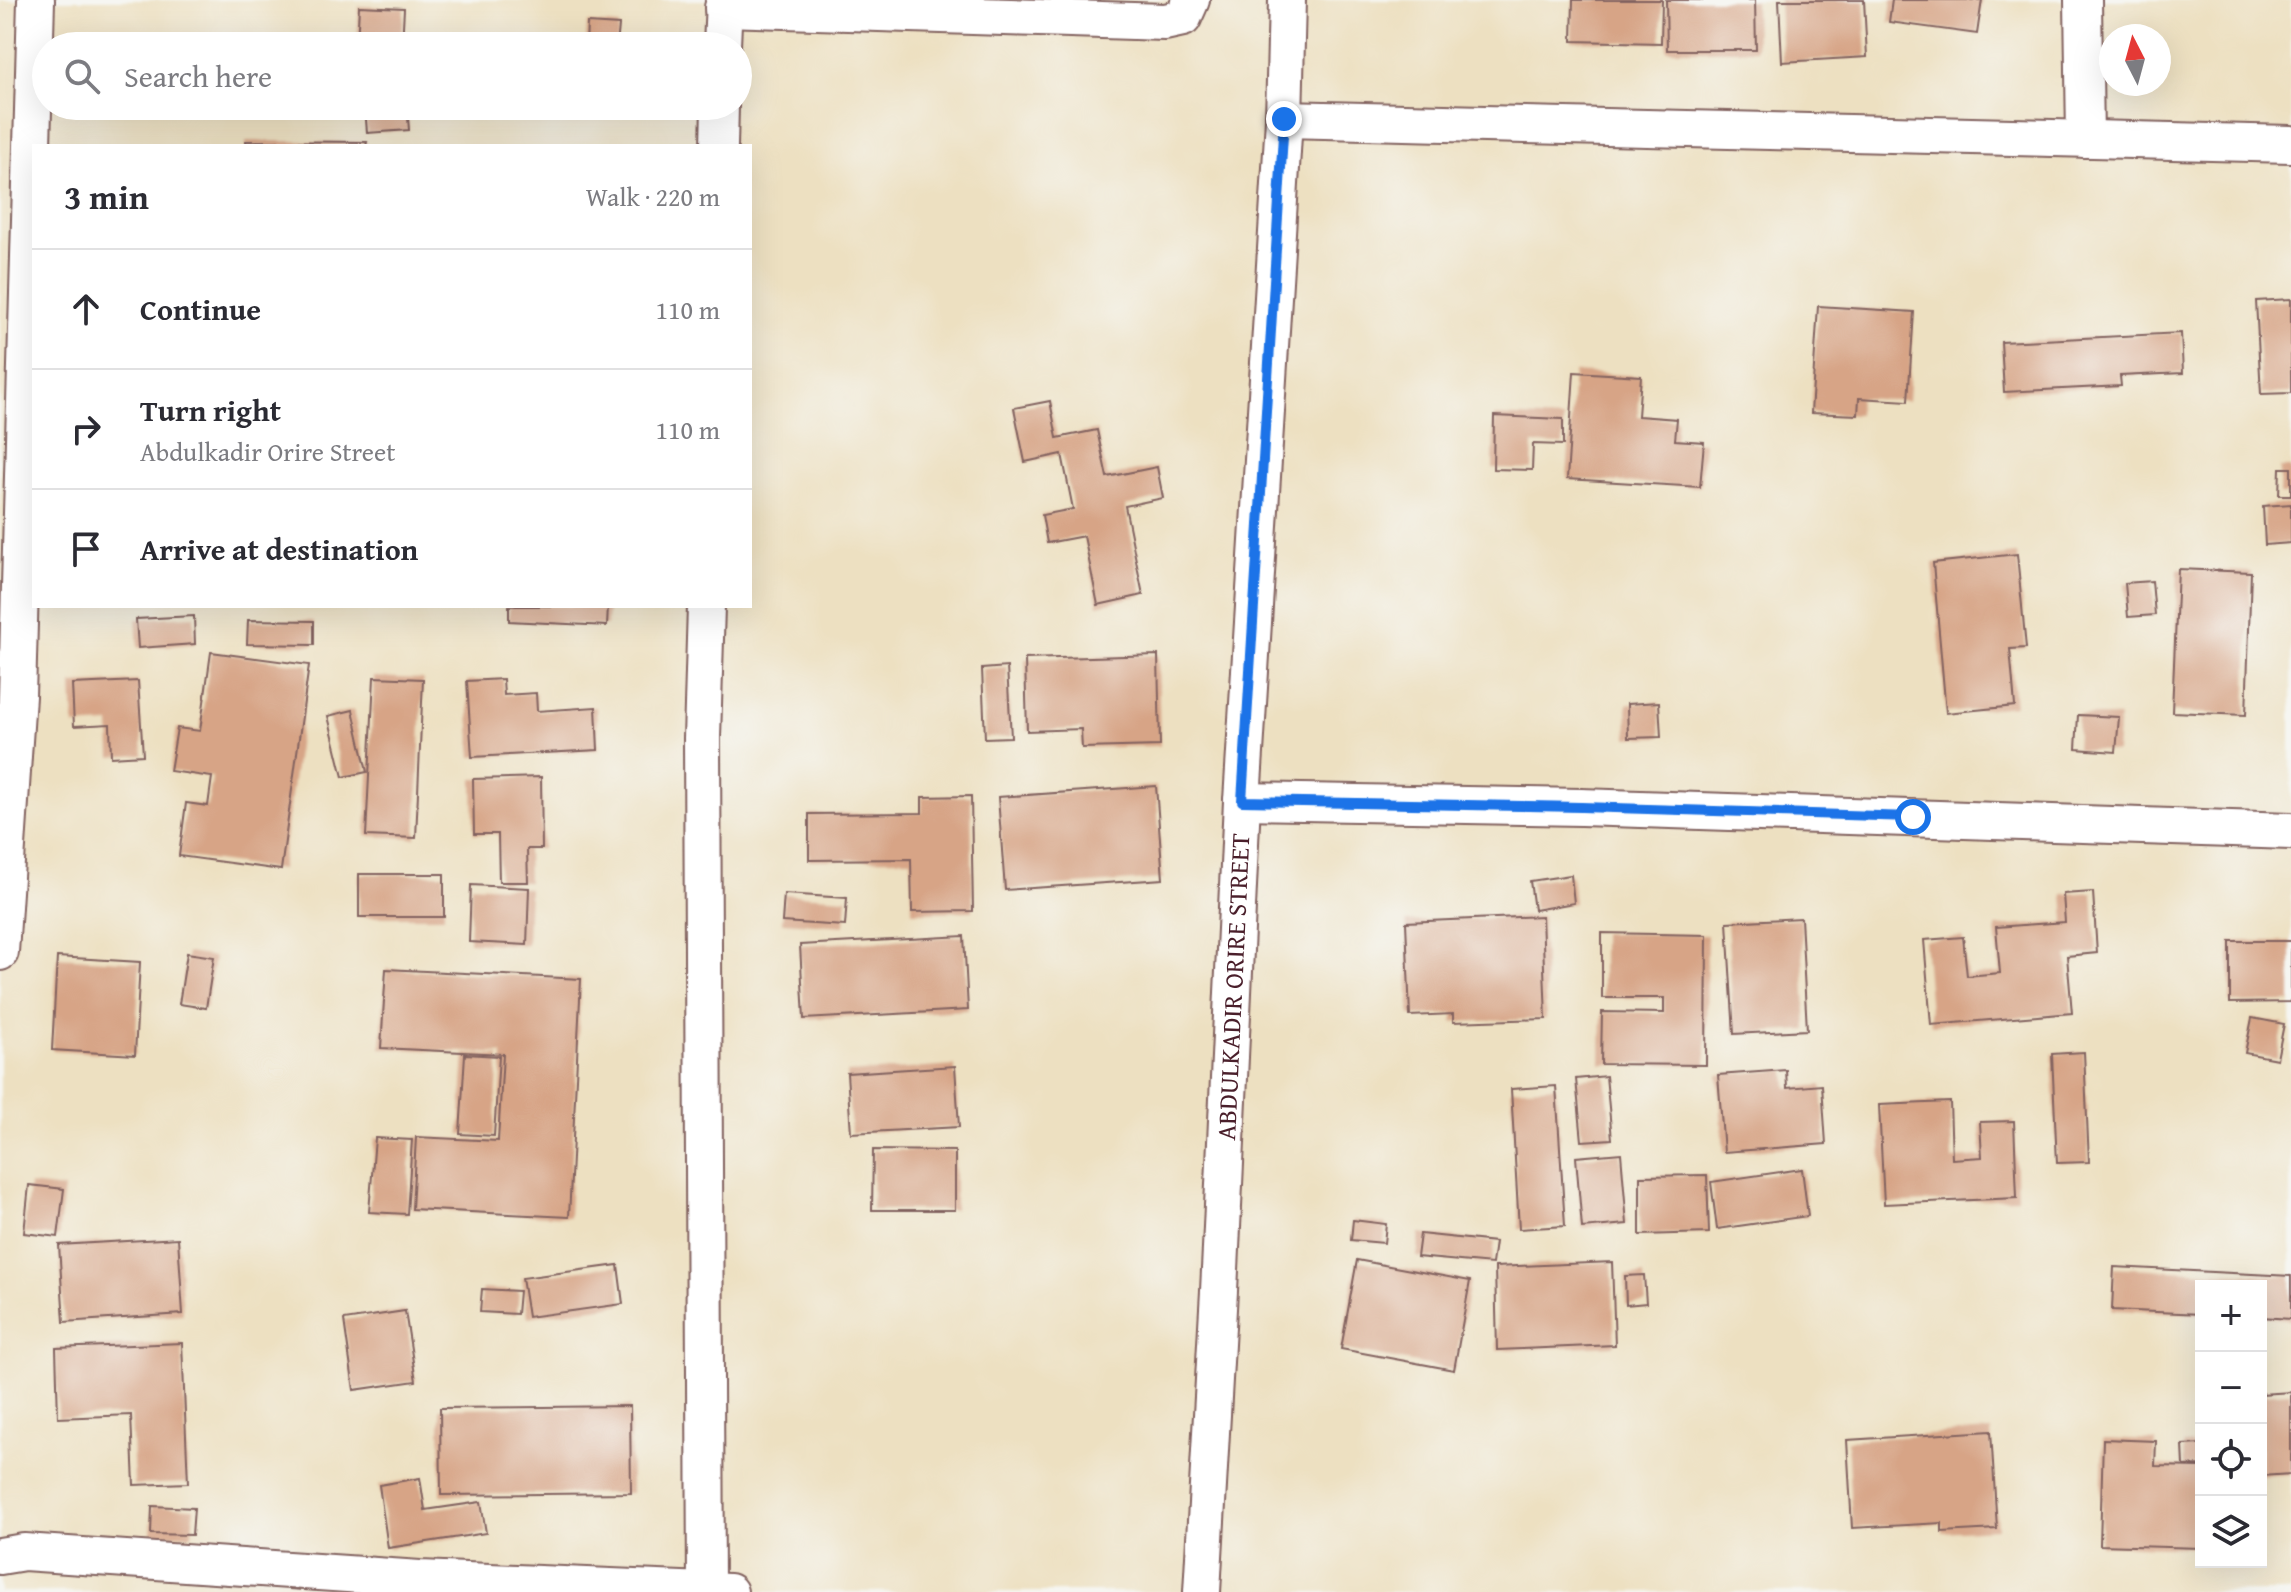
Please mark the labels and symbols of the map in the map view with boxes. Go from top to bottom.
north arrow [2099,24,2171,96]
route end [1266,101,1302,137]
route start [1895,799,1931,835]
street label: ABDULKADIR ORIRE STREET [1206,832,1259,1141]

